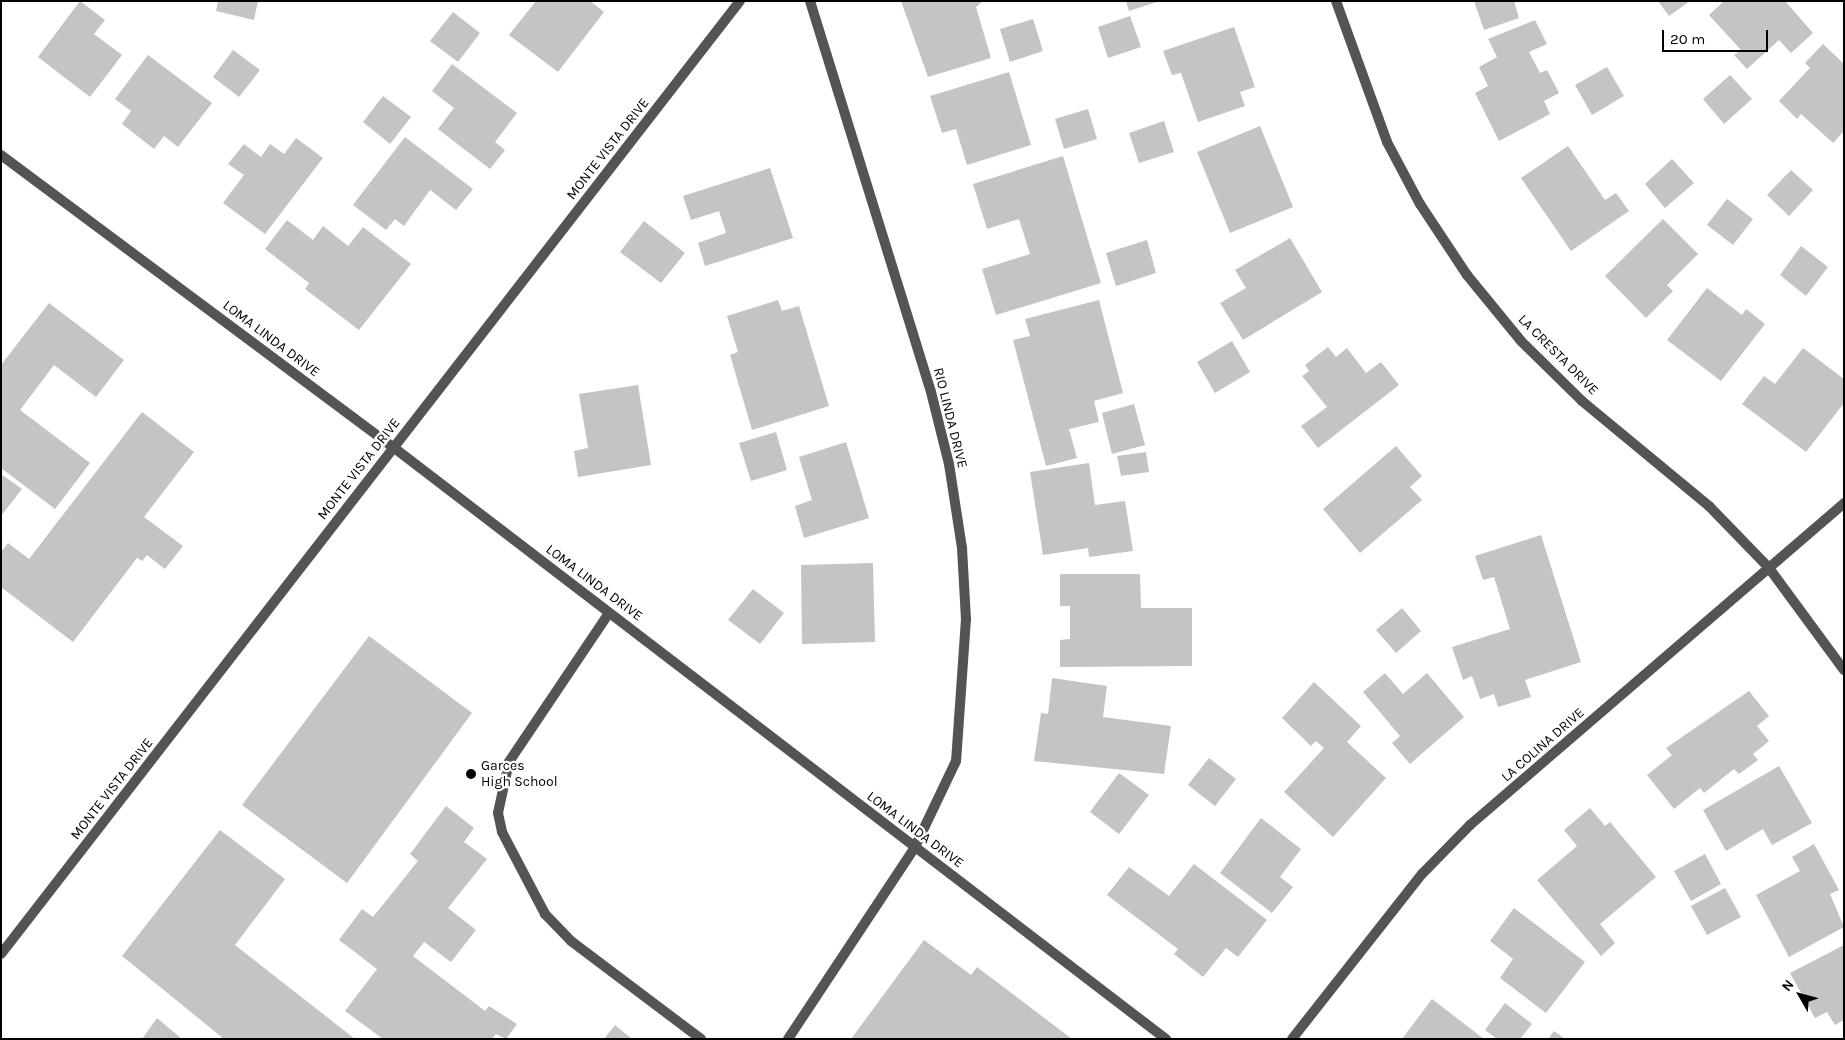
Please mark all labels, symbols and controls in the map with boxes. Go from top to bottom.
scale bar [1665,20,1771,52]
text: 20 m [1670,30,1705,48]
street label: MONTE VISTA DRIVE [563,95,653,203]
street label: LOMA LINDA DRIVE [219,297,323,381]
street label: LA CRESTA DRIVE [1514,311,1602,399]
street label: RIO LINDA DRIVE [929,366,971,470]
street label: MONTE VISTA DRIVE [314,415,404,523]
street label: LOMA LINDA DRIVE [542,541,646,625]
street label: LA COLINA DRIVE [1498,704,1588,786]
street label: MONTE VISTA DRIVE [67,735,157,843]
place label: Garces High School [481,758,558,790]
marker: Garces High School [465,768,477,780]
street label: LOMA LINDA DRIVE [863,788,967,872]
north arrow [1775,970,1825,1020]
text: N [1778,976,1798,995]

